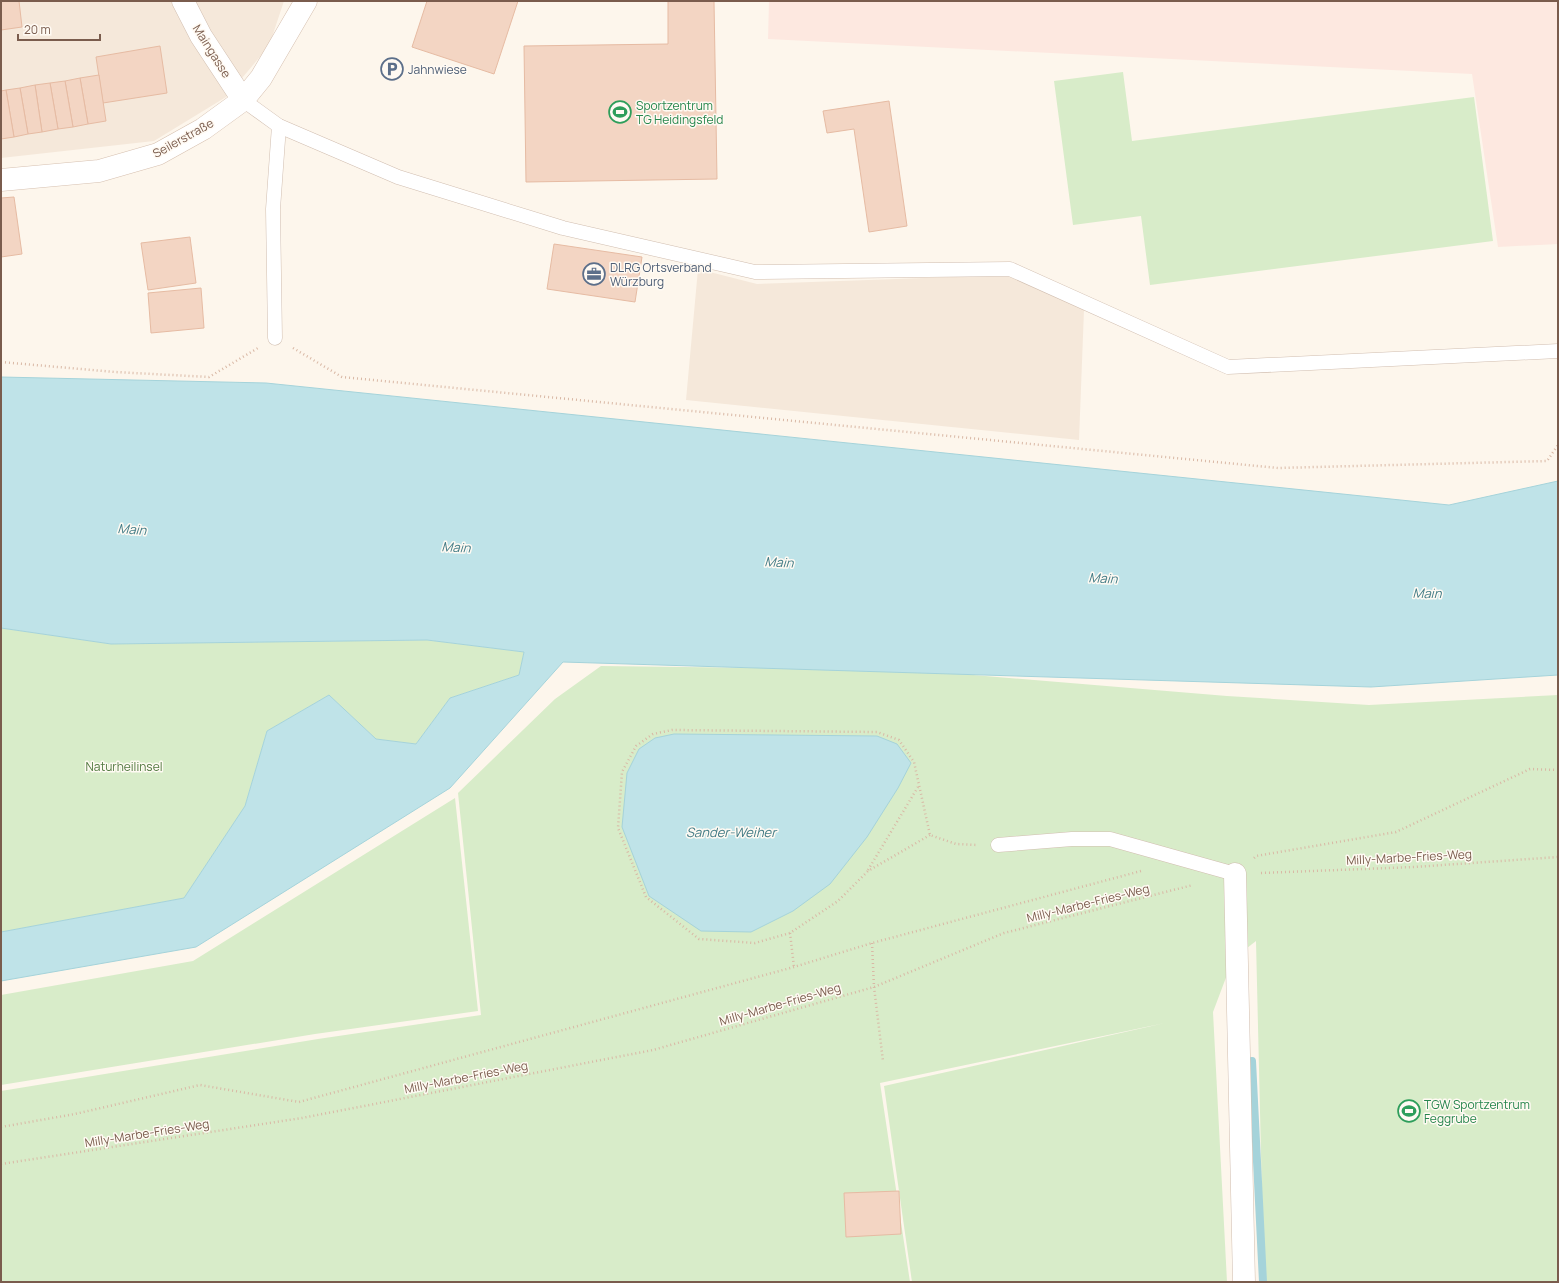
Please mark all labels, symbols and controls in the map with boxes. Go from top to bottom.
scale bar [18,16,100,42]
text: 20 m [24,21,51,38]
street label: Maingasse [189,21,235,81]
parking icon: Jahnwiese [379,56,405,82]
place label: Jahnwiese [408,61,467,78]
place label: Sportzentrum TG Heidingsfeld [636,97,723,128]
sports icon: Sportzentrum TG Heidingsfeld [607,99,633,125]
street label: Seilerstraße [150,114,216,162]
place label: DLRG Ortsverband Würzburg [610,259,712,290]
office icon: DLRG Ortsverband Würzburg [581,261,607,287]
water label: Main [117,519,148,539]
water label: Main [441,537,472,557]
water label: Main [764,552,795,572]
water label: Main [1088,568,1119,588]
water label: Main [1412,584,1443,602]
park label: Naturheilinsel [86,758,162,775]
water label: Sander-Weiher [686,823,778,841]
street label: Milly-Marbe-Fries-Weg [1346,845,1472,869]
street label: Milly-Marbe-Fries-Weg [1025,880,1151,926]
street label: Milly-Marbe-Fries-Weg [717,979,843,1029]
street label: Milly-Marbe-Fries-Weg [403,1057,529,1097]
place label: TGW Sportzentrum Feggrube [1424,1096,1530,1127]
sports icon: TGW Sportzentrum Feggrube [1396,1098,1422,1124]
street label: Milly-Marbe-Fries-Weg [84,1115,210,1151]

